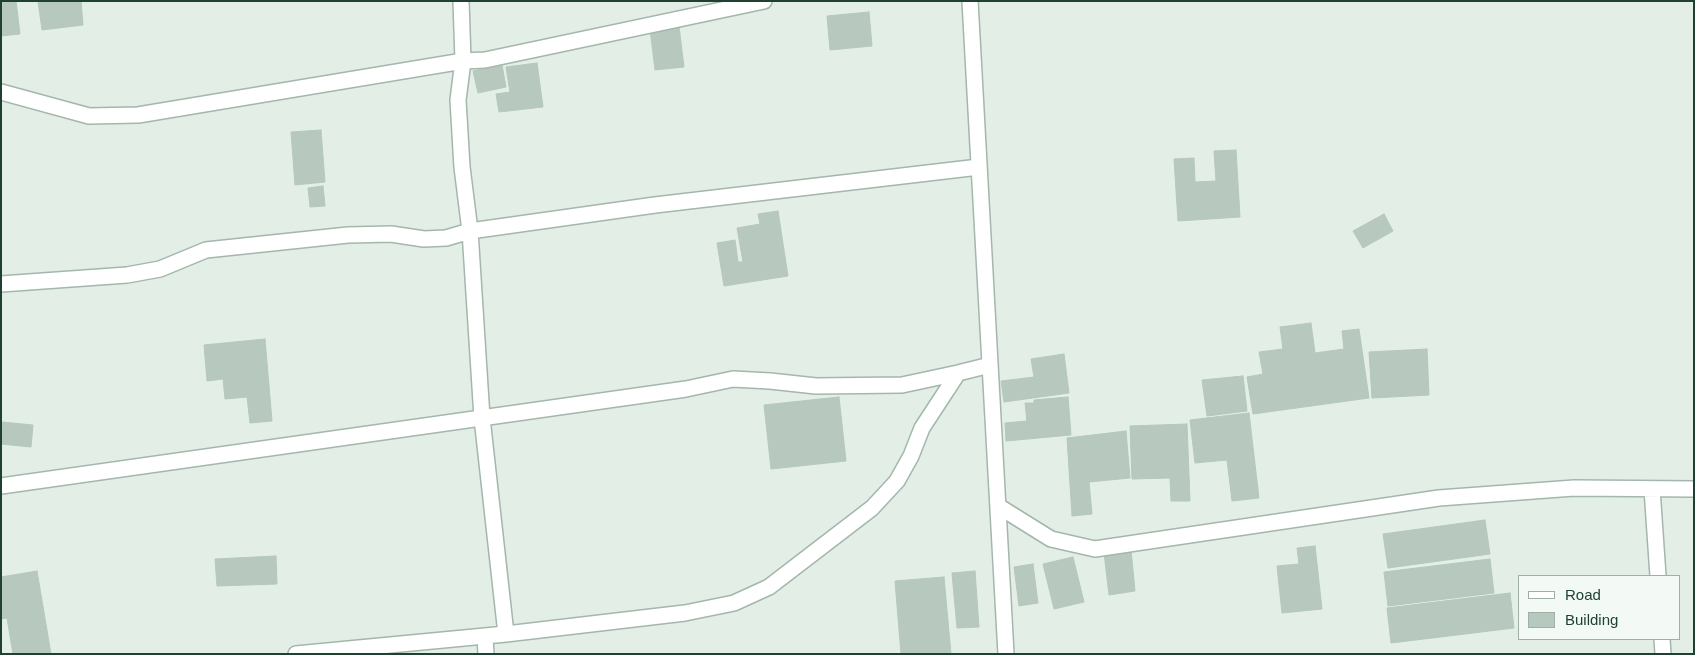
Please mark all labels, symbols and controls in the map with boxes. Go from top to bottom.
legend [1518,575,1680,640]
text: Road [1565,586,1601,603]
text: Building [1565,611,1618,628]

